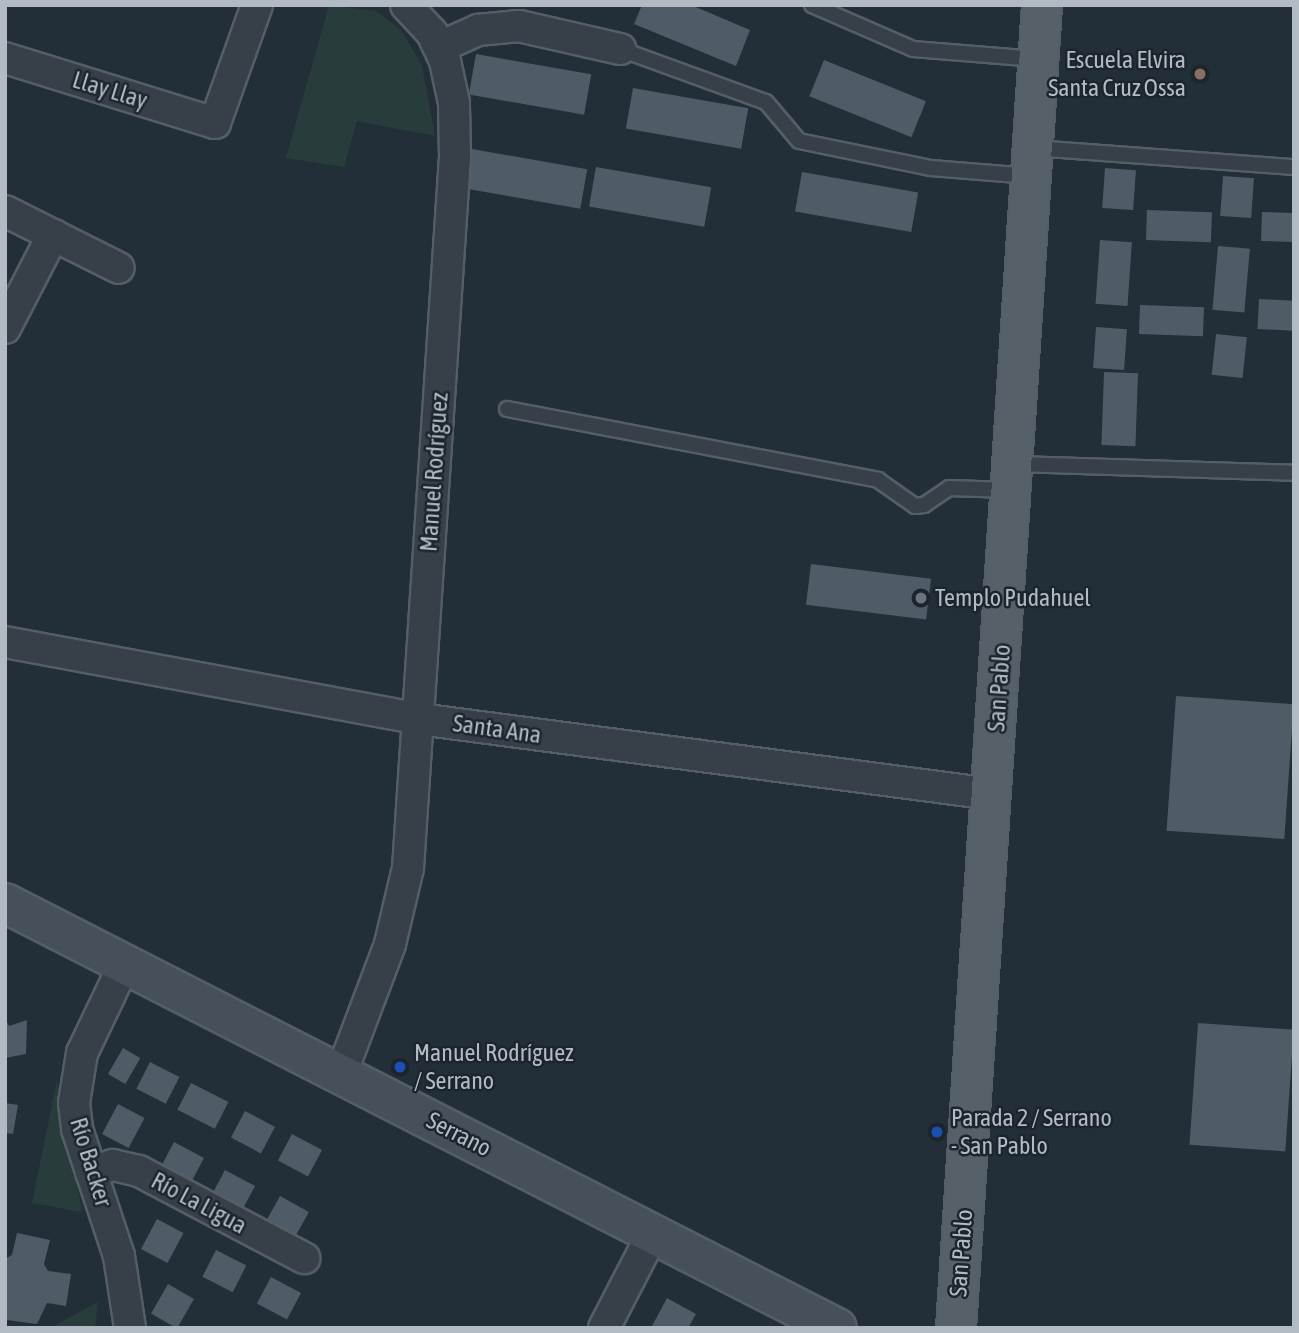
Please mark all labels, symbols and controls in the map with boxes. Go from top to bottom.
place label: Escuela Elvira Santa Cruz Ossa [1048,46,1186,102]
street label: Llay Llay [69,65,151,115]
marker: Escuela Elvira Santa Cruz Ossa [1192,66,1208,82]
street label: Manuel Rodríguez [414,391,454,553]
place label: Templo Pudahuel [935,584,1091,612]
marker: Templo Pudahuel [913,590,929,606]
street label: San Pablo [982,643,1016,733]
street label: Santa Ana [451,709,543,749]
place label: Manuel Rodríguez / Serrano [414,1039,574,1095]
marker: Manuel Rodríguez / Serrano [392,1059,408,1075]
place label: Parada 2 / Serrano - San Pablo [951,1104,1112,1160]
street label: Serrano [422,1106,496,1162]
street label: Río Backer [64,1114,118,1210]
marker: Parada 2 / Serrano - San Pablo [929,1124,945,1140]
street label: Río La Ligua [146,1166,252,1240]
street label: San Pablo [944,1208,978,1298]

